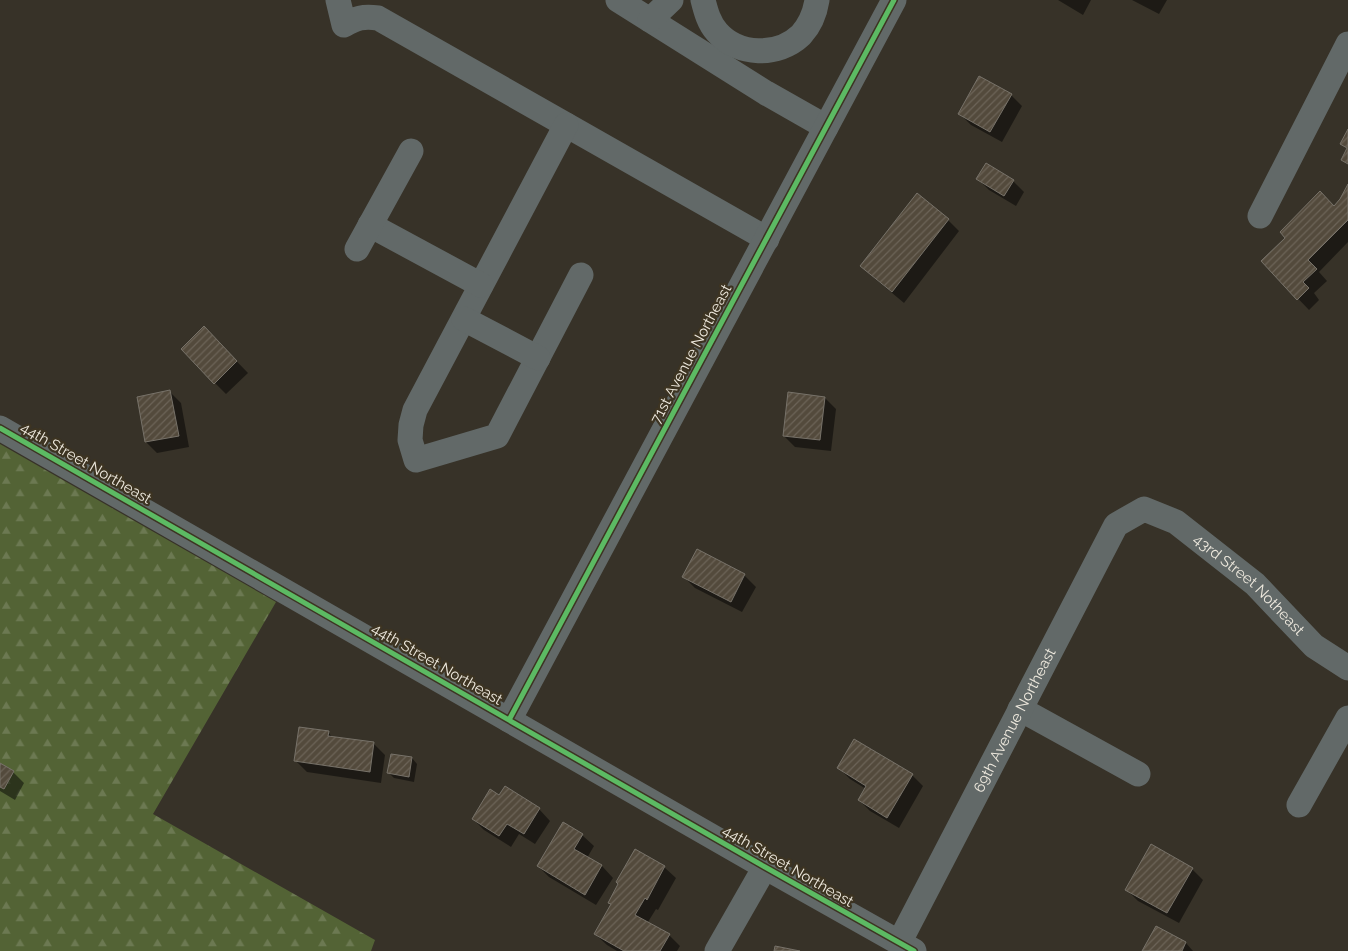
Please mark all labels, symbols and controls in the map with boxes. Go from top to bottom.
street label: 71st Avenue Northeast [647,281,735,427]
street label: 44th Street Northeast [17,418,155,508]
street label: 43rd Street Notheast [1190,530,1308,639]
street label: 44th Street Northeast [368,619,506,709]
street label: 69th Avenue Northeast [970,645,1060,795]
street label: 44th Street Northeast [719,821,857,911]

